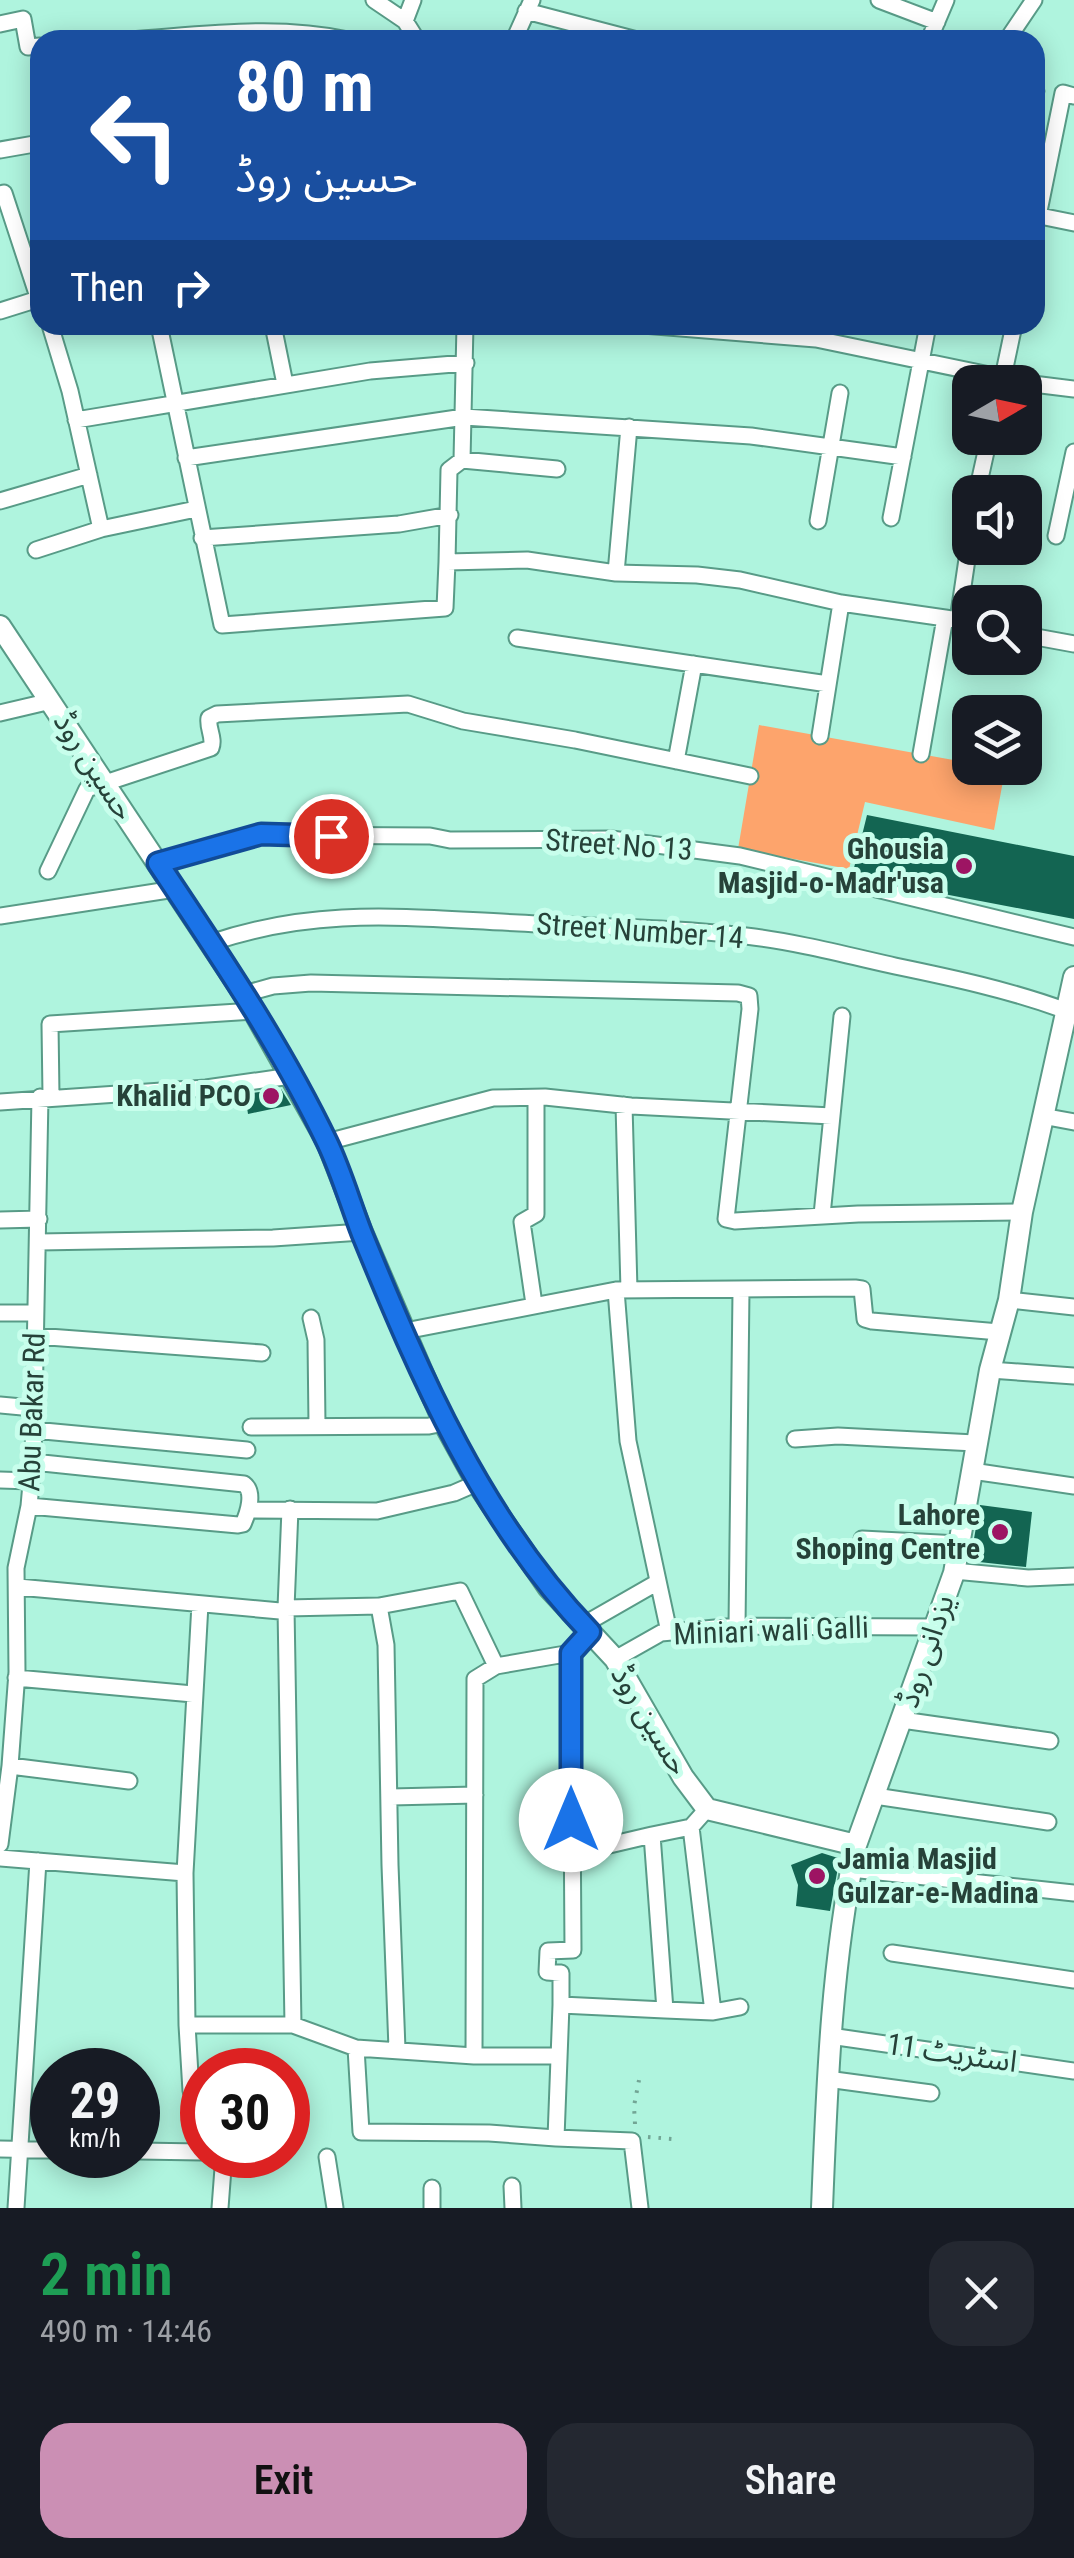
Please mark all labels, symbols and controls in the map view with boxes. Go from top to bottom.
text: 80 m [235,46,374,128]
icon: left [70,70,200,200]
text: حسین روڈ [235,150,418,203]
icon: right [164,260,219,315]
text: Then [70,266,144,310]
north arrow [952,365,1042,455]
map controls [952,365,1042,785]
button: sound [952,475,1042,565]
button: search [952,585,1042,675]
button: layers [952,695,1042,785]
street label: حسین روڈ [47,705,142,826]
pin [289,794,374,879]
icon: arrive [304,809,359,864]
street label: Street No 13 [544,822,694,867]
place label: Ghousia Masjid-o-Madr'usa [718,831,944,900]
marker: Ghousia Masjid-o-Madr'usa [953,855,975,877]
street label: Street Number 14 [535,906,745,955]
place label: Khalid PCO [116,1078,251,1113]
marker: Khalid PCO [260,1085,282,1107]
street label: Abu Bakar Rd [11,1332,52,1492]
place label: Lahore Shoping Centre [796,1497,980,1566]
marker: Lahore Shoping Centre [989,1521,1011,1543]
street label: یزدانی روڈ [890,1590,961,1712]
street label: Miniari wali Galli [673,1610,869,1651]
street label: حسین روڈ [604,1658,697,1781]
position arrow [519,1768,623,1872]
place label: Jamia Masjid Gulzar-e-Madina [837,1841,1039,1910]
marker: Jamia Masjid Gulzar-e-Madina [806,1865,828,1887]
street label: اسٹریٹ 11 [885,2026,1019,2079]
speed limit sign: 30 [180,2048,310,2178]
text: 29 [70,2072,120,2130]
text: km/h [69,2124,121,2153]
text: 2 min [40,2239,173,2310]
button: close [929,2241,1034,2346]
text: 490 m · 14:46 [40,2312,212,2350]
button: Exit [40,2423,527,2538]
button: Share [547,2423,1034,2538]

